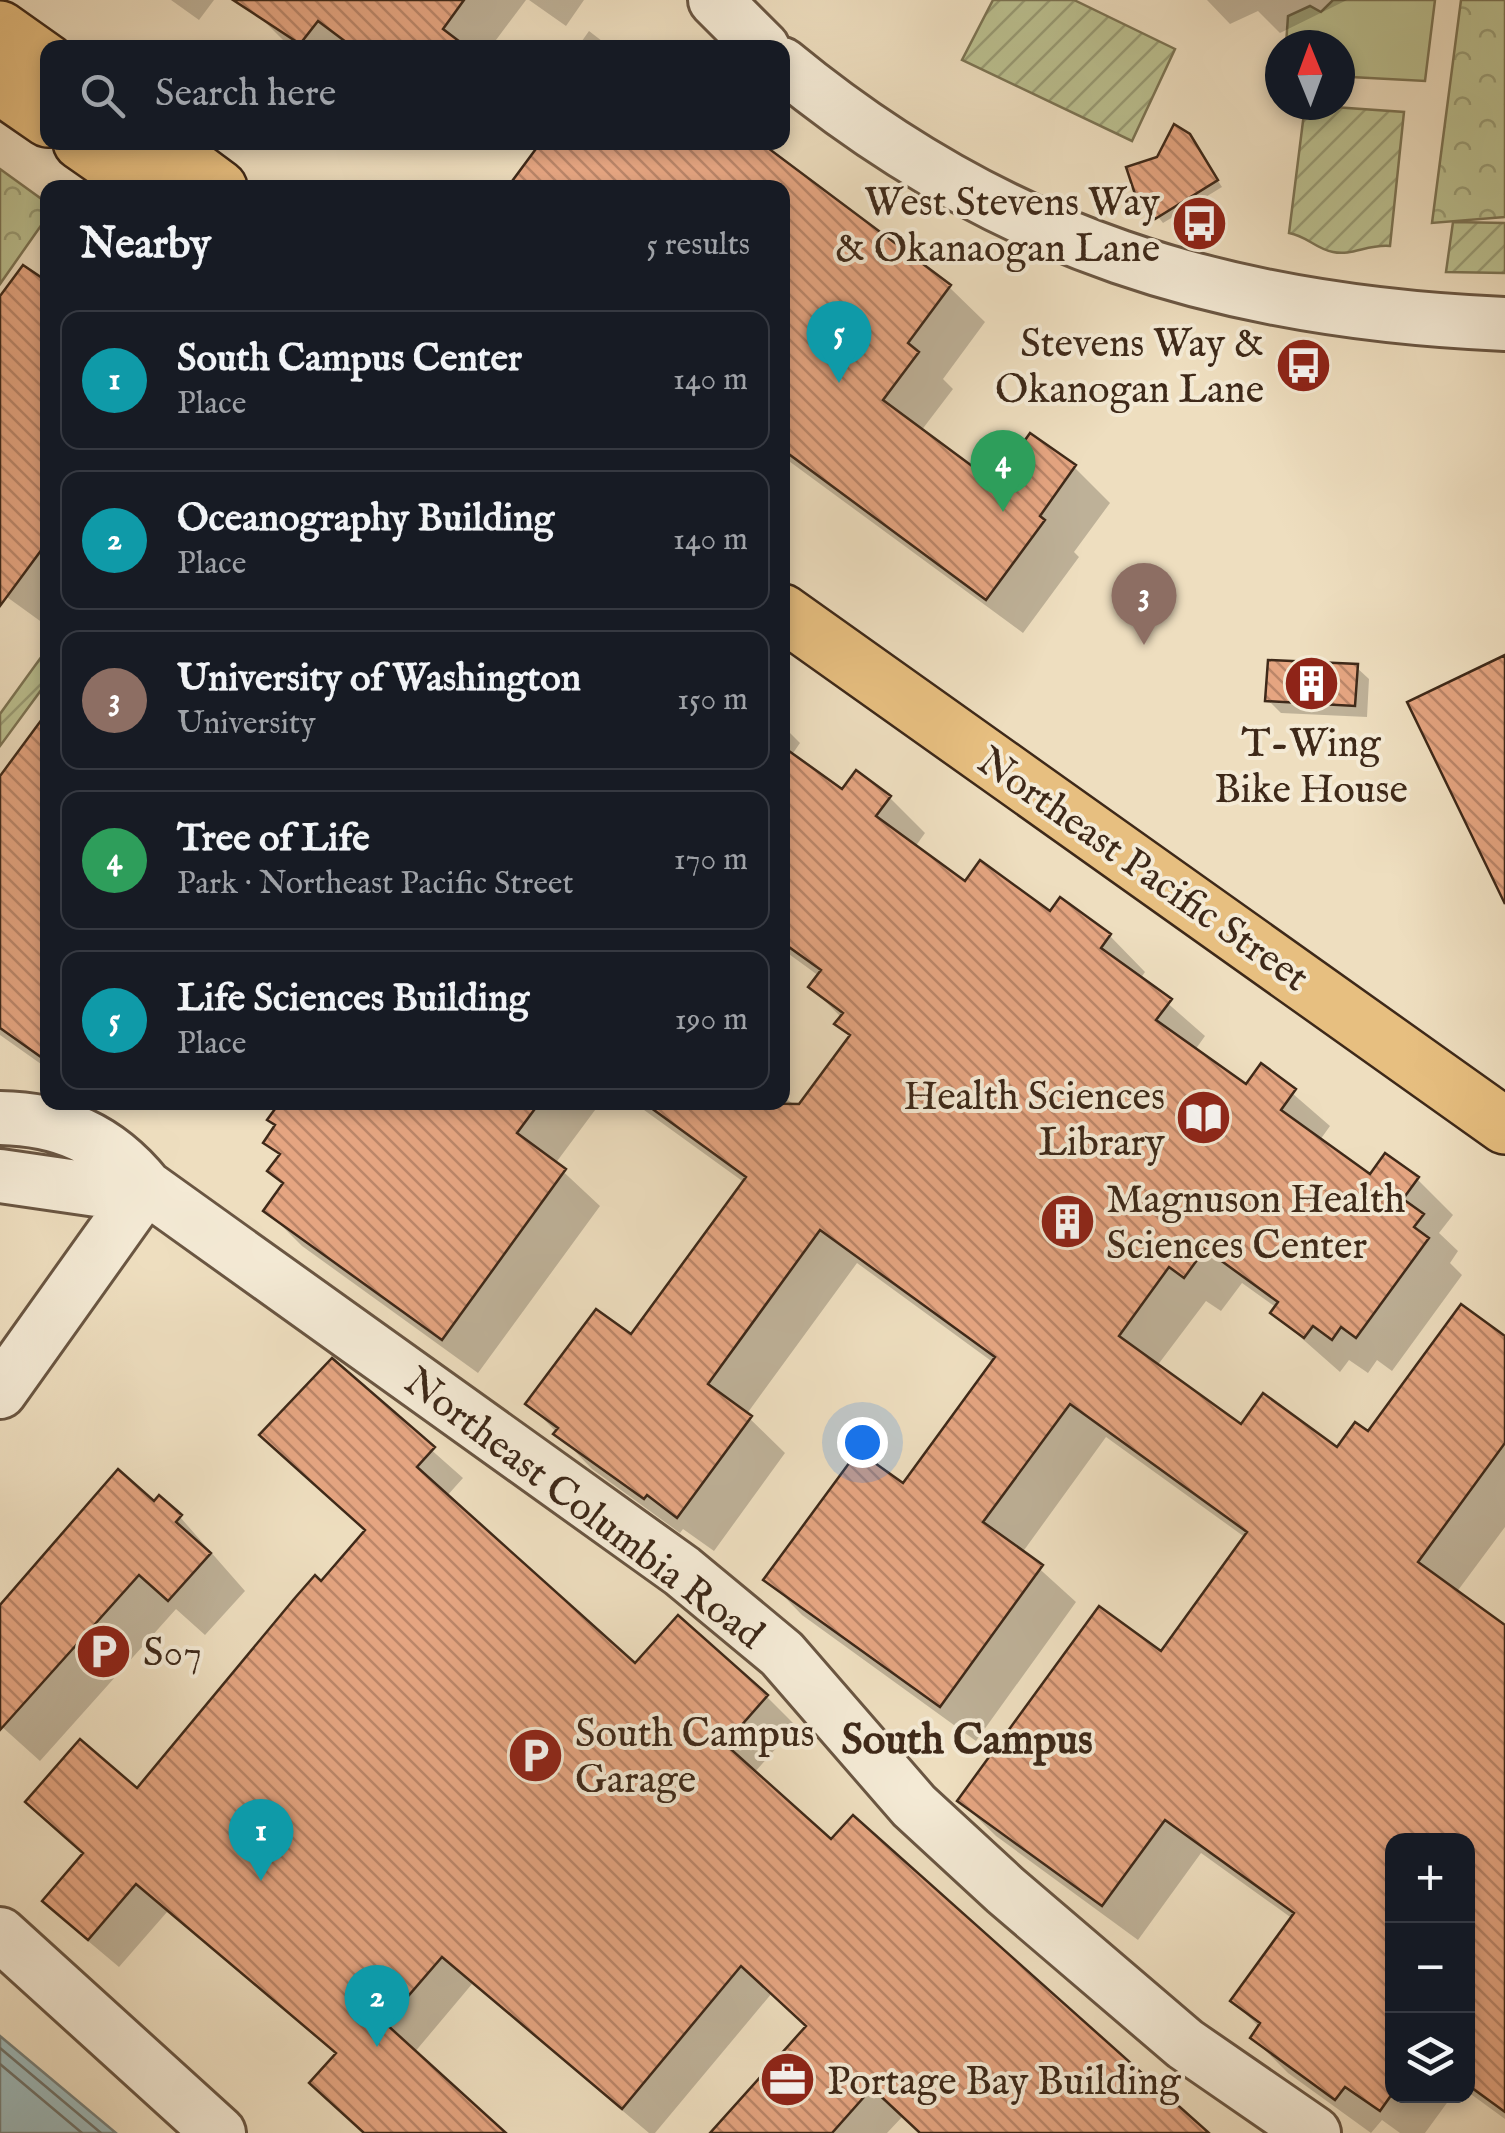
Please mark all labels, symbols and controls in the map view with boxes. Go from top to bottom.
north arrow [1265,30,1355,120]
search box [40,40,790,150]
icon: search [75,68,130,123]
text: Search here [155,71,336,119]
place label: West Stevens Way & Okanaogan Lane [835,179,1160,276]
bus stop icon: West Stevens Way & Okanaogan Lane [1169,194,1229,254]
text: Nearby [80,219,211,272]
text: 5 results [646,225,750,266]
pin: 5 [806,300,872,383]
place label: Stevens Way & Okanogan Lane [995,320,1264,417]
bus stop icon: Stevens Way & Okanogan Lane [1273,335,1333,395]
text: South Campus Center [177,336,522,384]
text: 1 [109,360,120,401]
text: 140 m [673,360,748,401]
text: Place [177,384,247,425]
pin: 4 [970,430,1036,512]
text: Oceanography Building [177,496,554,544]
text: 2 [107,520,122,561]
text: 140 m [673,520,748,561]
text: Place [177,544,247,585]
pin: 3 [1112,562,1176,645]
building icon: T-Wing Bike House [1281,653,1341,713]
text: University of Washington [177,656,581,704]
text: 3 [109,680,120,721]
text: 150 m [677,680,748,721]
text: University [177,704,316,745]
place label: T-Wing Bike House [1214,720,1408,817]
street label: Northeast Pacific Street [966,737,1318,1005]
text: Tree of Life [177,816,370,864]
text: 4 [107,840,122,881]
text: 170 m [674,840,748,881]
text: Park · Northeast Pacific Street [177,864,574,905]
text: Life Sciences Building [177,976,529,1024]
text: 5 [109,1000,120,1041]
text: 190 m [675,1000,748,1041]
text: Place [177,1024,247,1065]
place label: Health Sciences Library [903,1073,1165,1170]
library icon: Health Sciences Library [1174,1088,1234,1148]
place label: Magnuson Health Sciences Center [1106,1176,1405,1273]
building icon: Magnuson Health Sciences Center [1037,1191,1097,1251]
street label: Northeast Columbia Road [393,1358,773,1662]
your location [837,1417,888,1468]
parking icon: S07 [74,1621,134,1681]
place label: S07 [143,1629,202,1680]
place label: South Campus Garage [575,1710,814,1807]
district label: South Campus [841,1715,1093,1768]
parking icon: South Campus Garage [506,1725,566,1785]
pin: 1 [228,1798,294,1881]
map controls [1385,1833,1475,2103]
button: + [1385,1833,1475,1923]
button: − [1385,1923,1475,2013]
pin: 2 [344,1964,410,2047]
button: layers [1385,2013,1475,2103]
office icon: Portage Bay Building [758,2050,818,2110]
place label: Portage Bay Building [827,2058,1182,2109]

